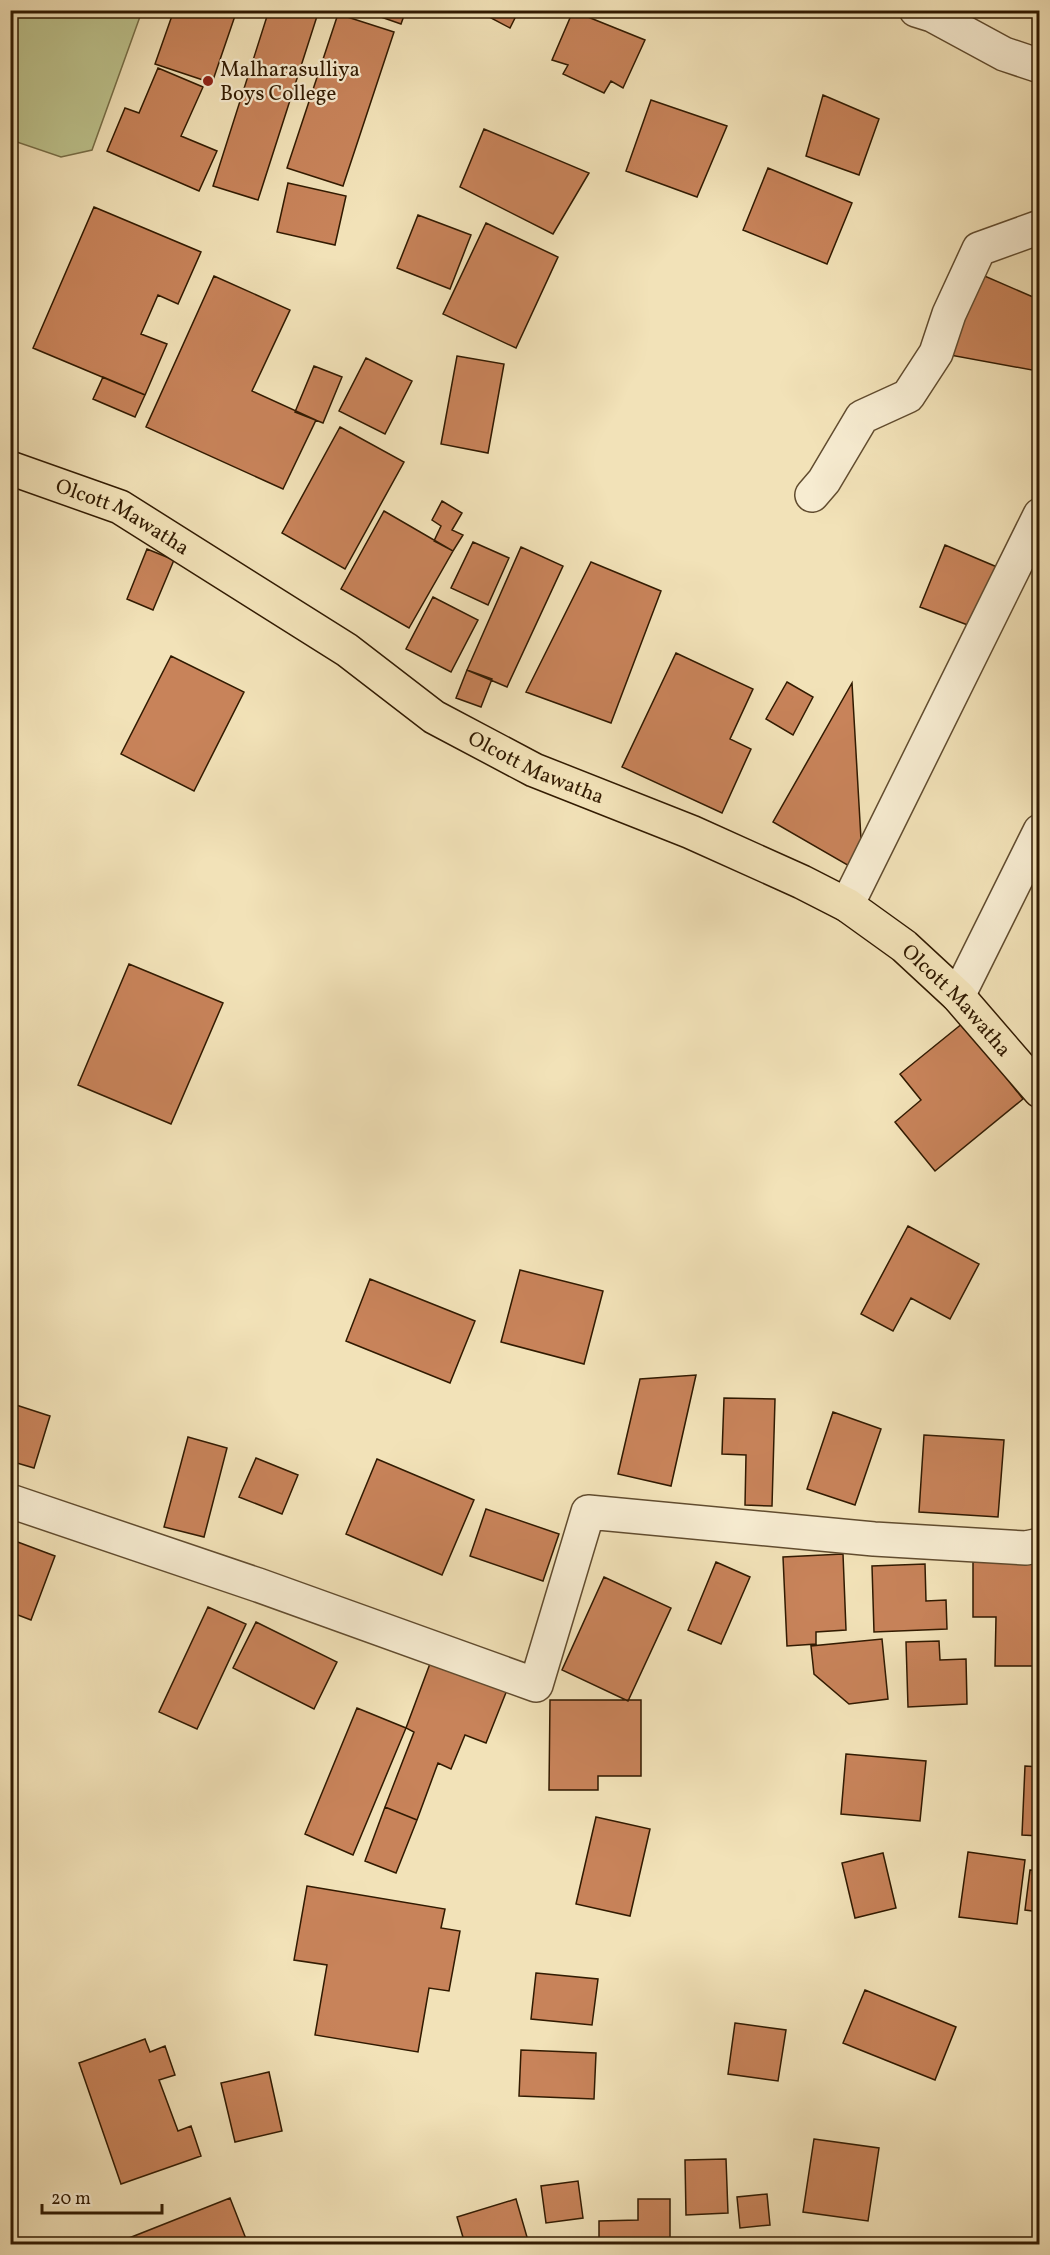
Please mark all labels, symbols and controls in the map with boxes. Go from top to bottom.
place label: Malharasulliya Boys College [220,56,360,109]
marker: Malharasulliya Boys College [201,74,215,88]
street label: Olcott Mawatha [51,472,195,563]
street label: Olcott Mawatha [462,725,608,812]
street label: Olcott Mawatha [895,938,1017,1064]
scale bar [42,2177,162,2215]
text: 20 m [51,2187,91,2212]

